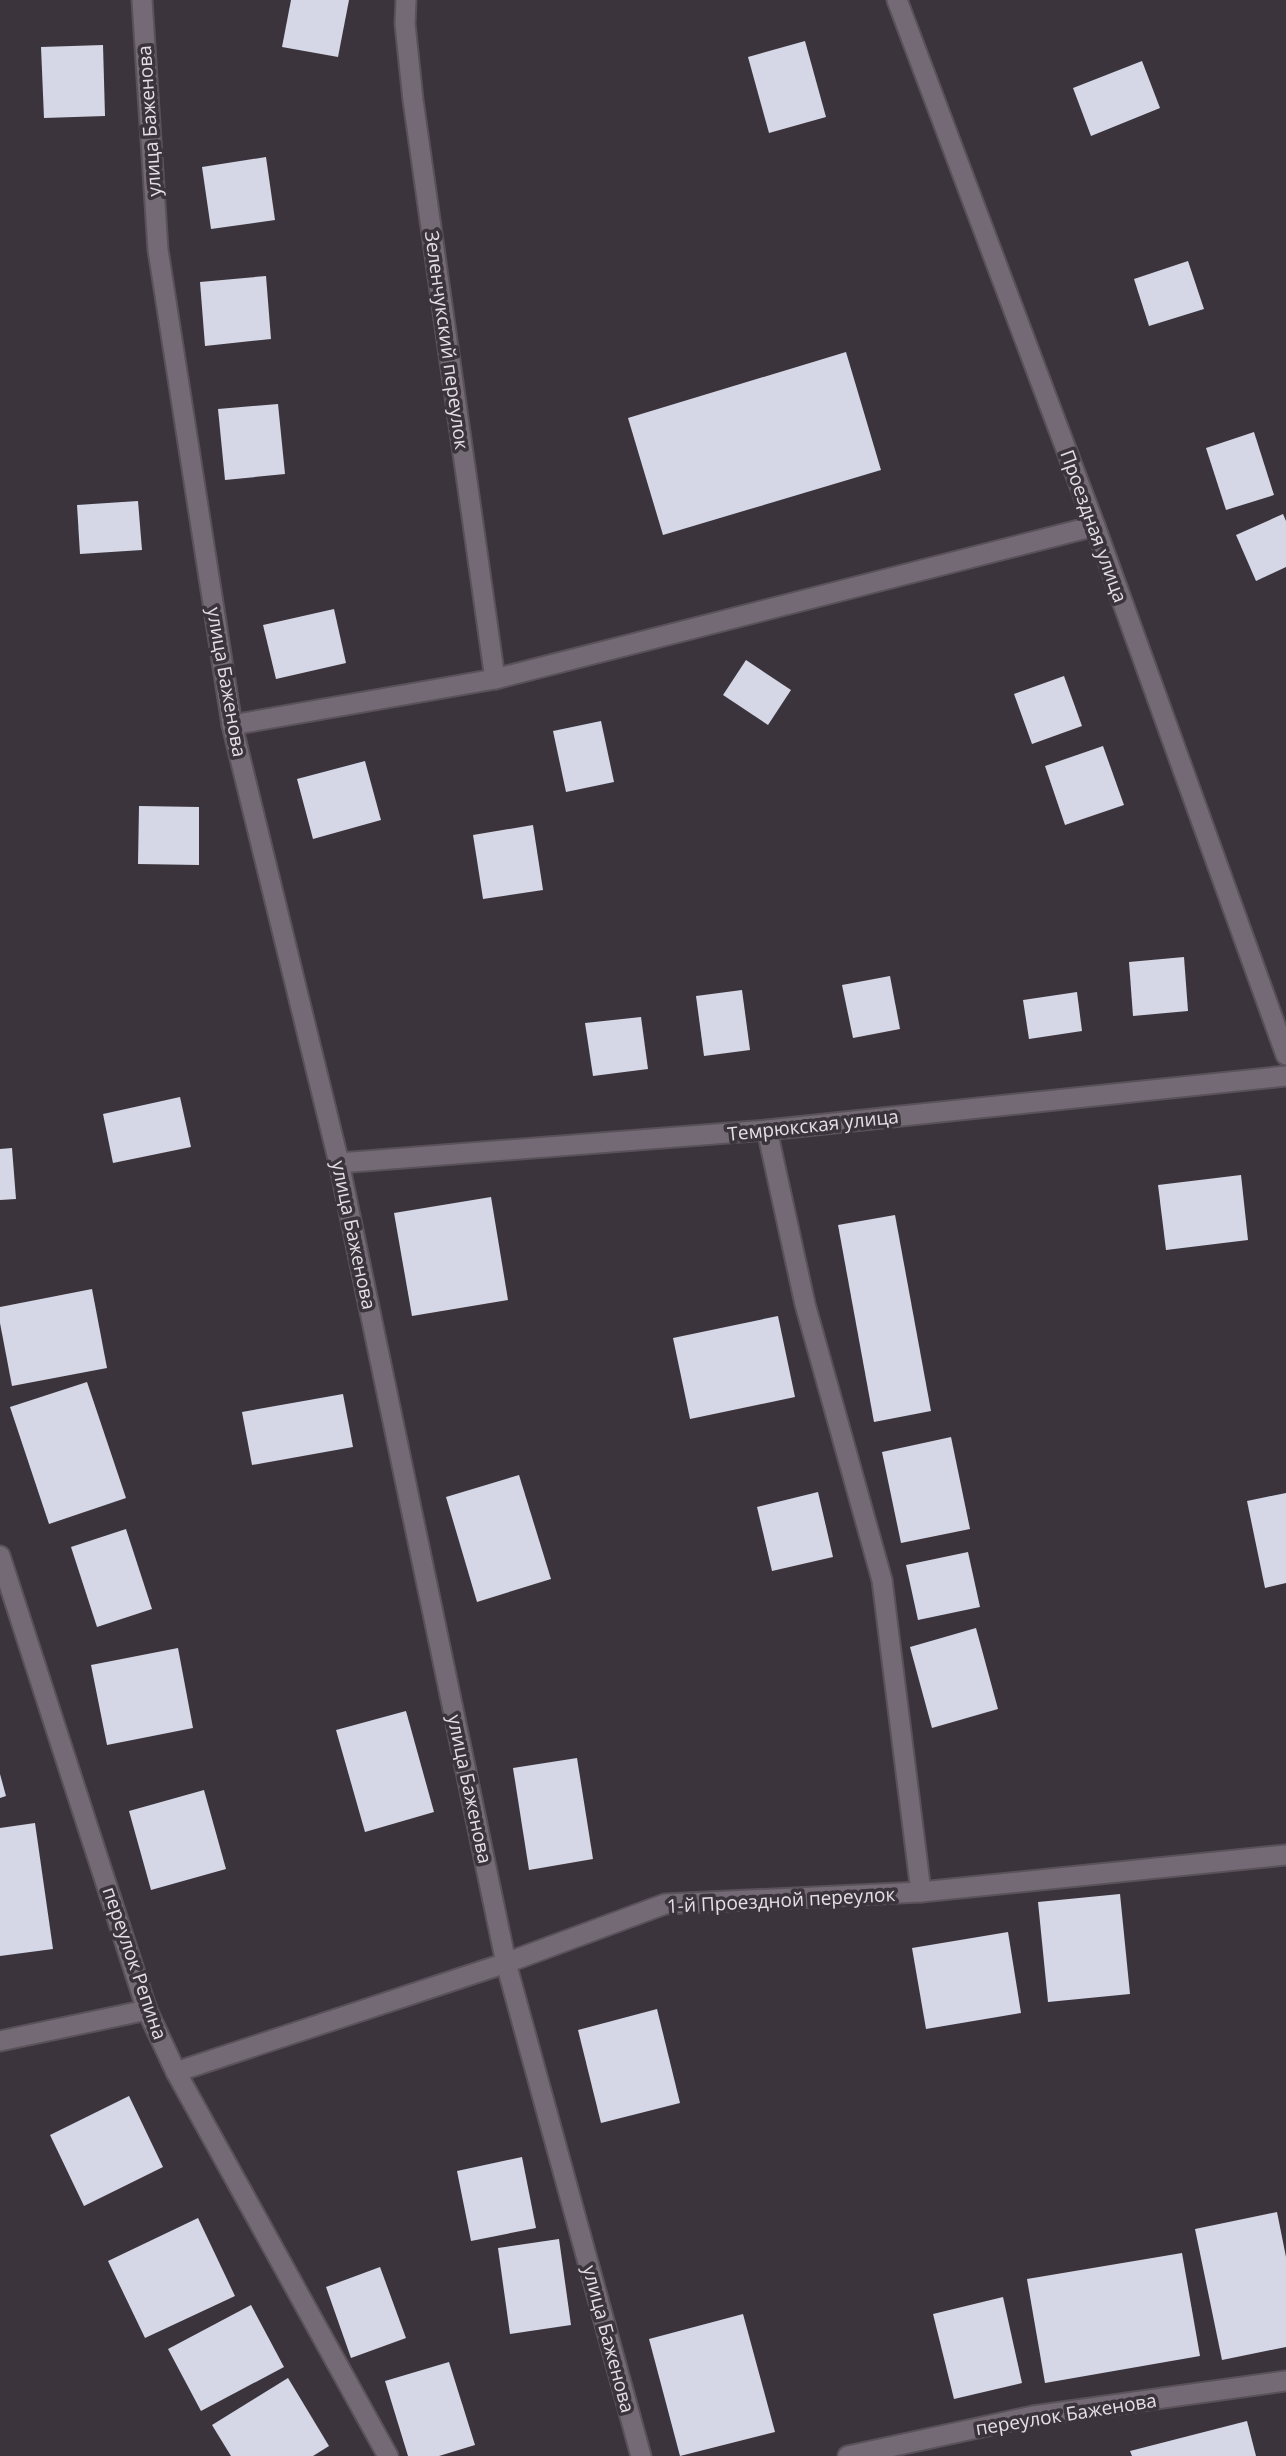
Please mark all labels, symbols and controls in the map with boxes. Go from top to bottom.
street label: улица Баженова [131,44,167,198]
street label: Зеленчукский переулок [419,229,475,451]
street label: Проездная улица [1054,446,1134,606]
street label: улица Баженова [201,605,253,759]
street label: Темрюкская улица [726,1103,900,1147]
street label: улица Баженова [326,1158,382,1312]
street label: улица Баженова [442,1712,498,1866]
street label: 1-й Проездной переулок [666,1881,896,1919]
street label: переулок Репина [97,1883,173,2043]
street label: улица Баженова [577,2262,641,2416]
street label: переулок Баженова [974,2387,1158,2441]

